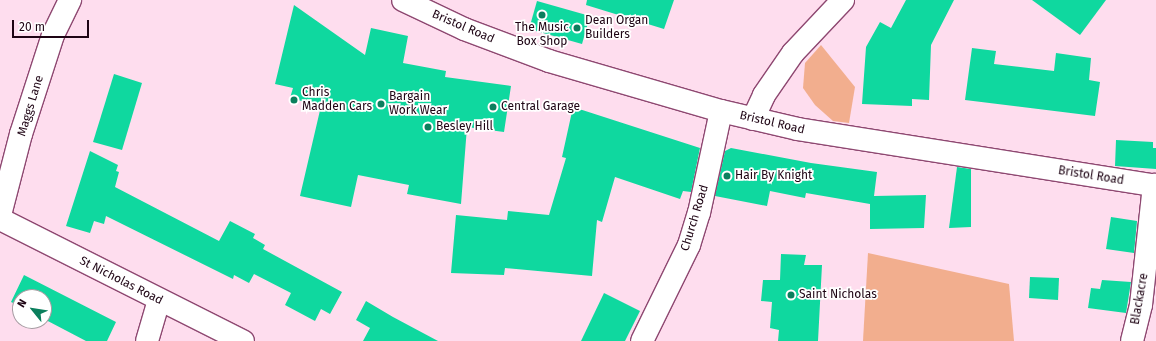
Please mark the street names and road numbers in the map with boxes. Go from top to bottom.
street label: Bristol Road [430,7,496,47]
street label: Maggs Lane [15,74,47,138]
street label: Bristol Road [738,109,806,137]
street label: Bristol Road [1057,164,1125,188]
street label: Church Road [678,183,712,253]
street label: St Nicholas Road [77,254,165,308]
street label: Blackacre [1128,272,1152,326]

